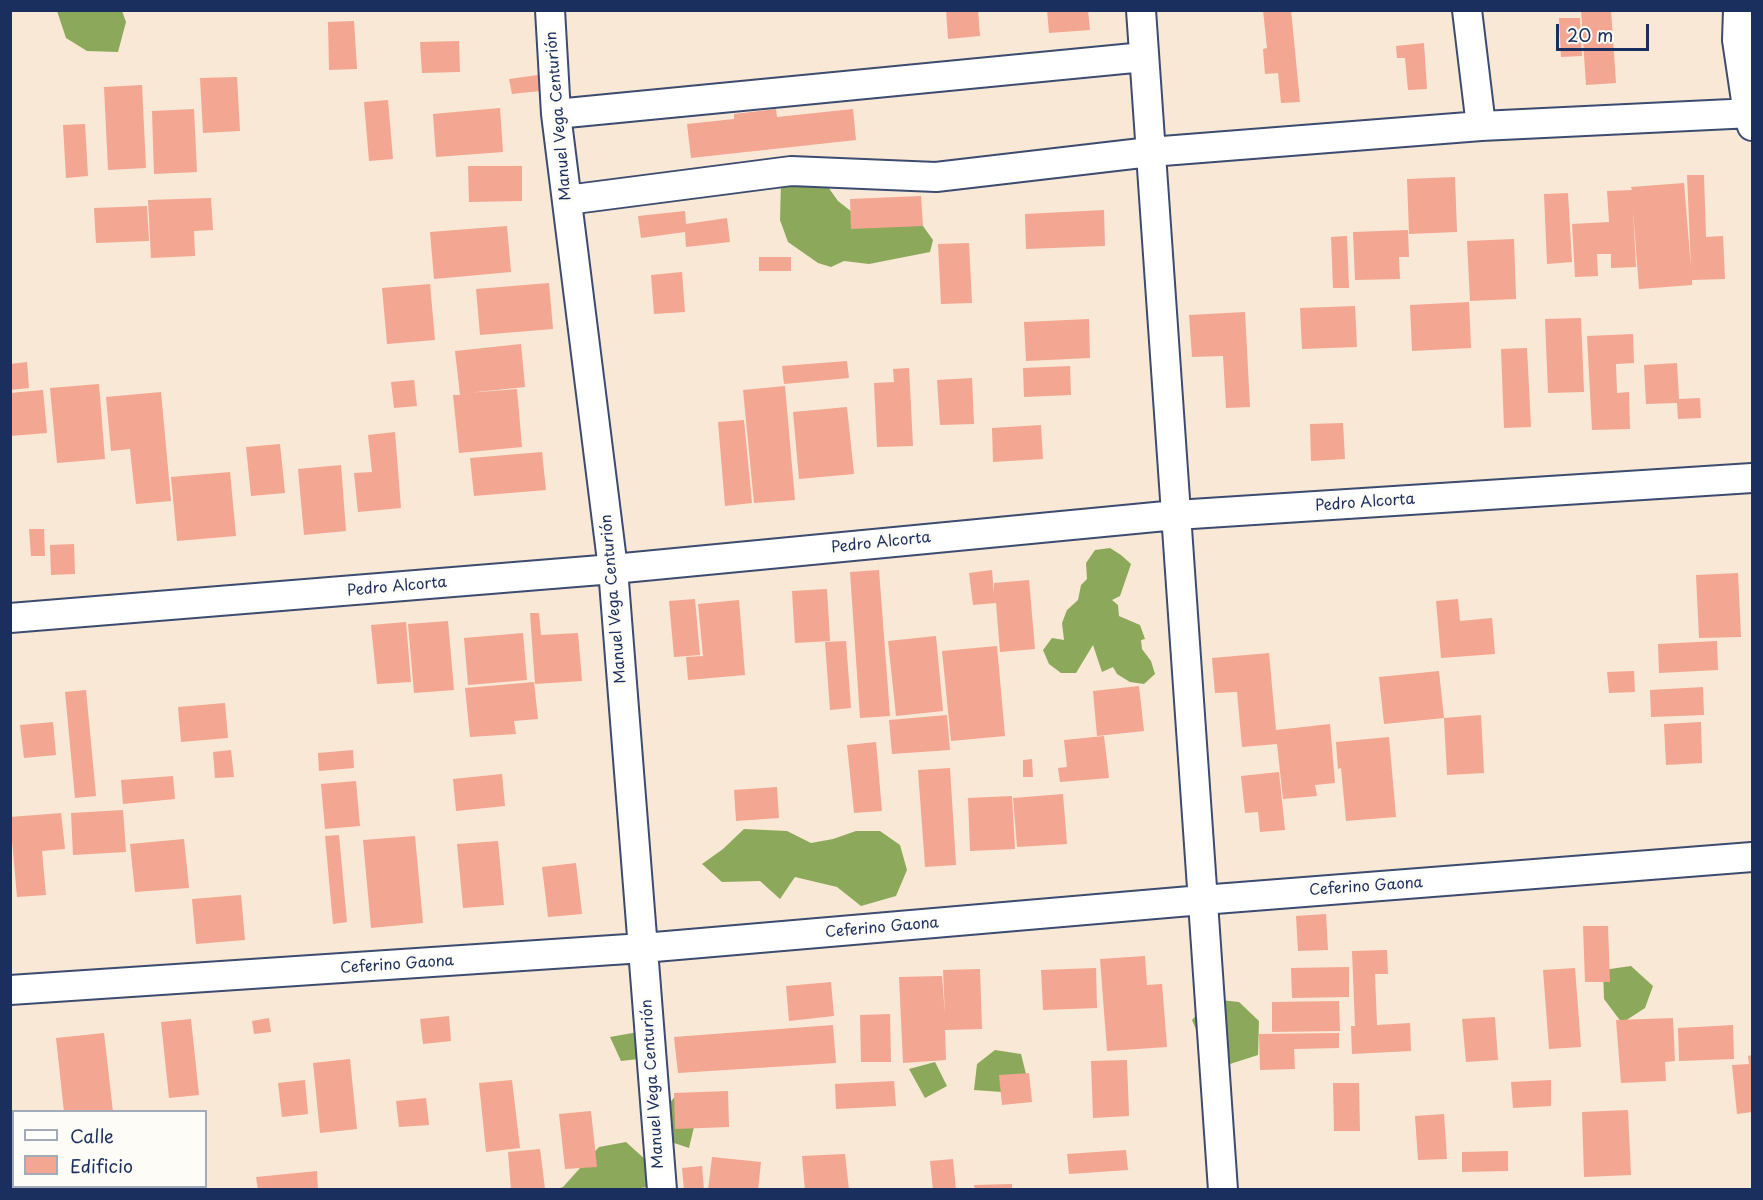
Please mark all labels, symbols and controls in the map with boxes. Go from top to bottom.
scale bar [1559,12,1652,50]
text: 20 m [1567,21,1613,48]
street label: Manuel Vega Centurión [543,31,575,201]
street label: Pedro Alcorta [1315,491,1415,515]
street label: Manuel Vega Centurión [598,514,630,684]
street label: Pedro Alcorta [830,529,932,557]
street label: Pedro Alcorta [346,574,448,600]
street label: Ceferino Gaona [1309,874,1423,900]
street label: Ceferino Gaona [824,914,940,942]
street label: Ceferino Gaona [340,952,454,978]
street label: Manuel Vega Centurión [638,999,668,1169]
legend [12,1110,207,1188]
text: Calle [70,1122,114,1149]
text: Edificio [70,1152,133,1179]

